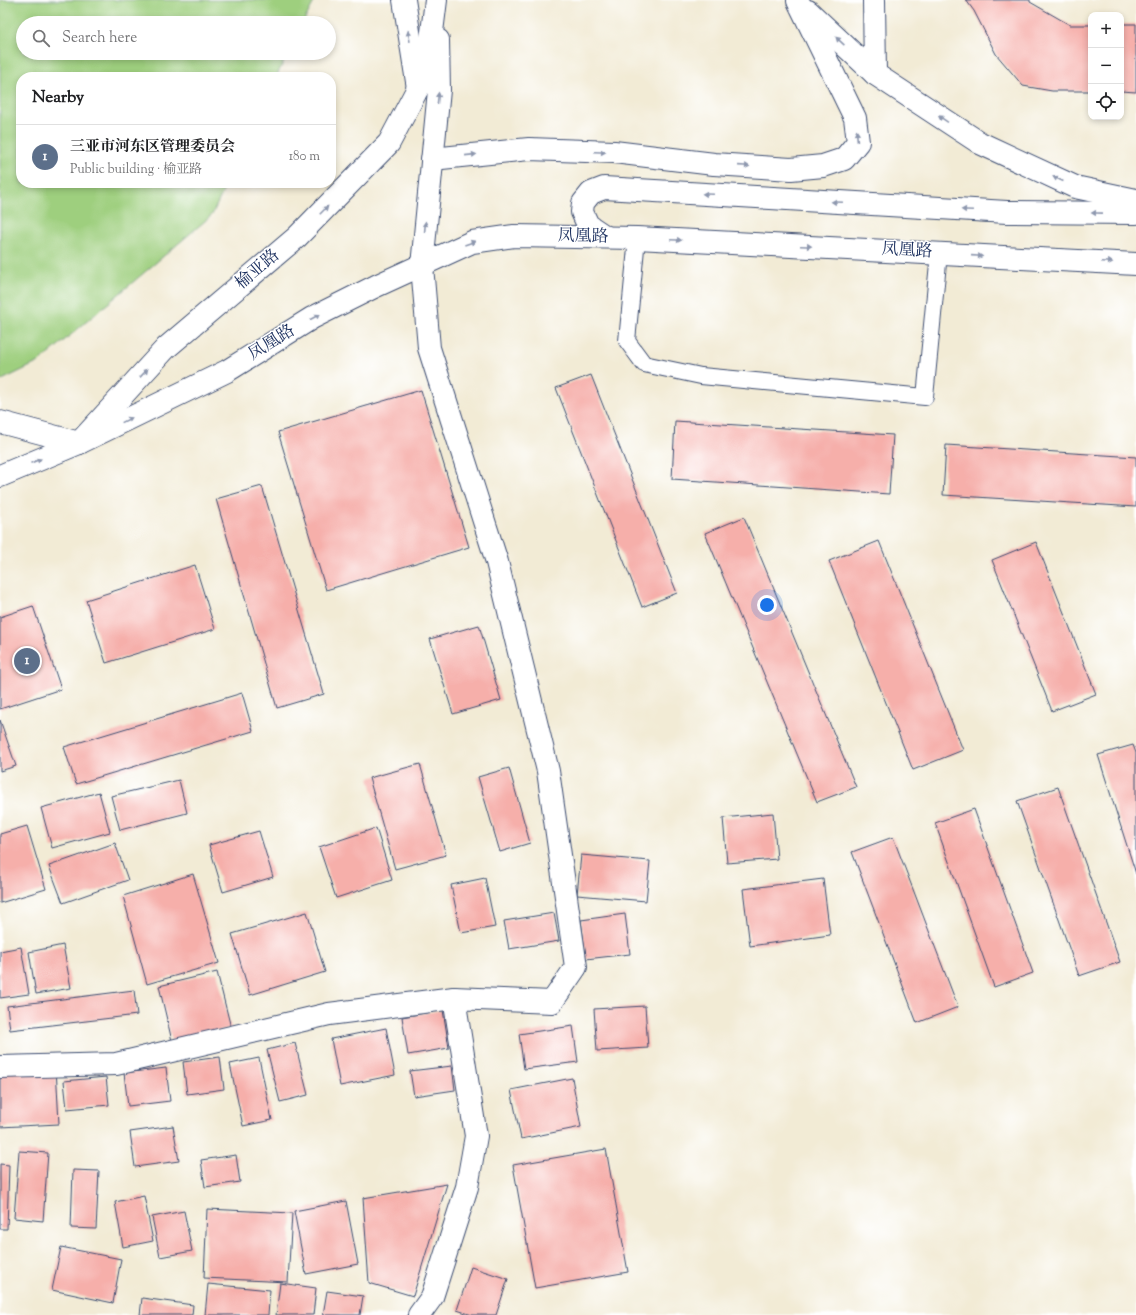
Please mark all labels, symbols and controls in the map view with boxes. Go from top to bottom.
map controls [1088,12,1124,120]
button: + [1088,12,1124,48]
search box [16,16,336,60]
icon: search [30,27,52,49]
text: Search here [62,28,137,49]
one-way arrow [406,29,412,42]
one-way arrow [835,36,845,46]
button: − [1088,48,1124,84]
button: locate [1088,84,1124,120]
text: Nearby [32,86,84,110]
one-way arrow [435,91,441,104]
one-way arrow [938,115,949,123]
one-way arrow [854,130,860,142]
text: 三亚市河东区管理委员会 [70,137,235,158]
text: 1 [43,148,47,166]
text: 180 m [289,148,320,166]
one-way arrow [594,148,606,155]
one-way arrow [465,152,477,158]
text: Public building · 榆亚路 [70,161,202,179]
one-way arrow [738,162,750,169]
one-way arrow [1052,176,1064,182]
one-way arrow [702,191,714,198]
one-way arrow [831,199,843,206]
one-way arrow [319,205,329,215]
one-way arrow [961,206,973,213]
one-way arrow [1090,210,1103,216]
one-way arrow [422,221,429,233]
street label: 凤凰路 [557,225,609,249]
one-way arrow [670,236,682,243]
street label: 凤凰路 [881,238,933,264]
one-way arrow [464,240,476,246]
one-way arrow [800,243,812,250]
street label: 榆亚路 [231,244,285,296]
one-way arrow [971,252,983,259]
one-way arrow [1101,259,1113,266]
one-way arrow [309,314,321,320]
street label: 凤凰路 [244,319,300,367]
one-way arrow [139,368,149,378]
one-way arrow [121,417,133,423]
one-way arrow [30,458,42,464]
your location [757,595,777,615]
pin: 1 [14,646,40,676]

